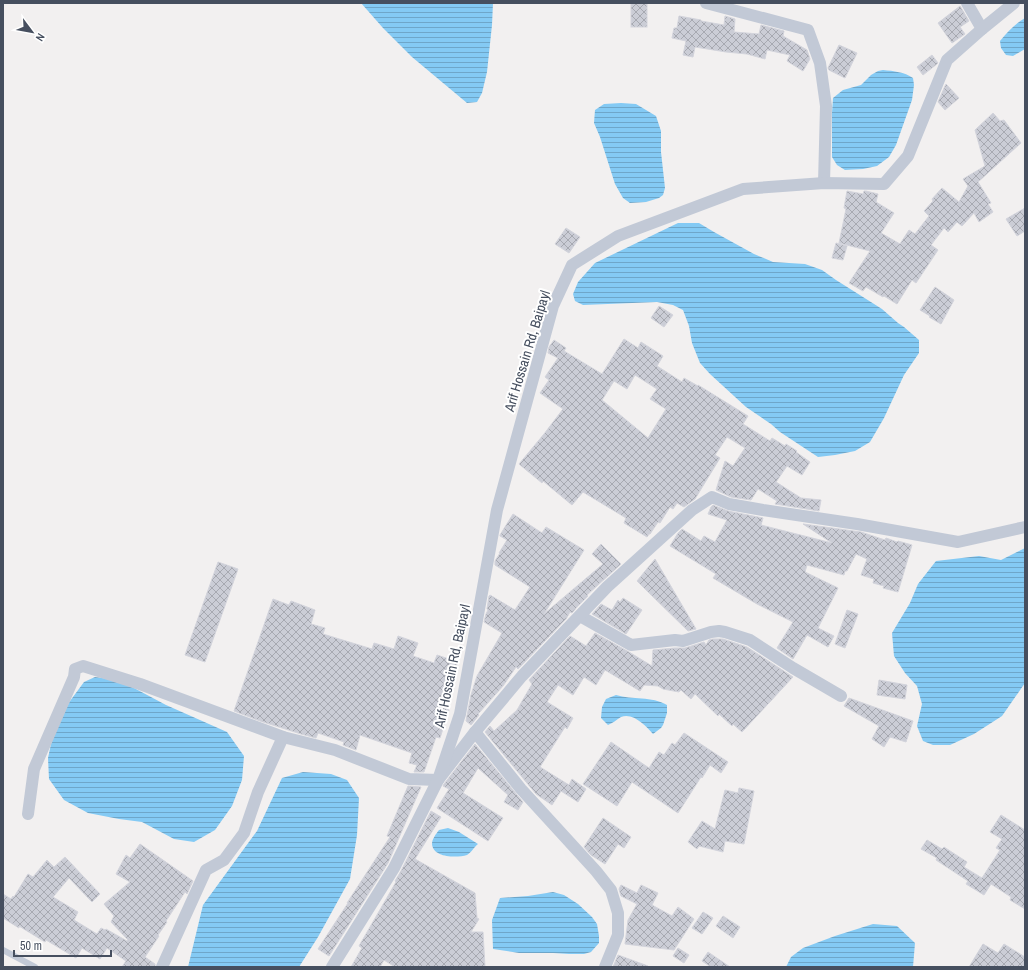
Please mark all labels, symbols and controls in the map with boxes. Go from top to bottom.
north arrow [12,12,52,52]
text: N [33,31,48,44]
street label: Arif Hossain Rd, Baipayl [500,288,554,415]
street label: Arif Hossain Rd, Baipayl [430,603,474,730]
scale bar [14,932,111,958]
text: 50 m [20,938,42,954]

